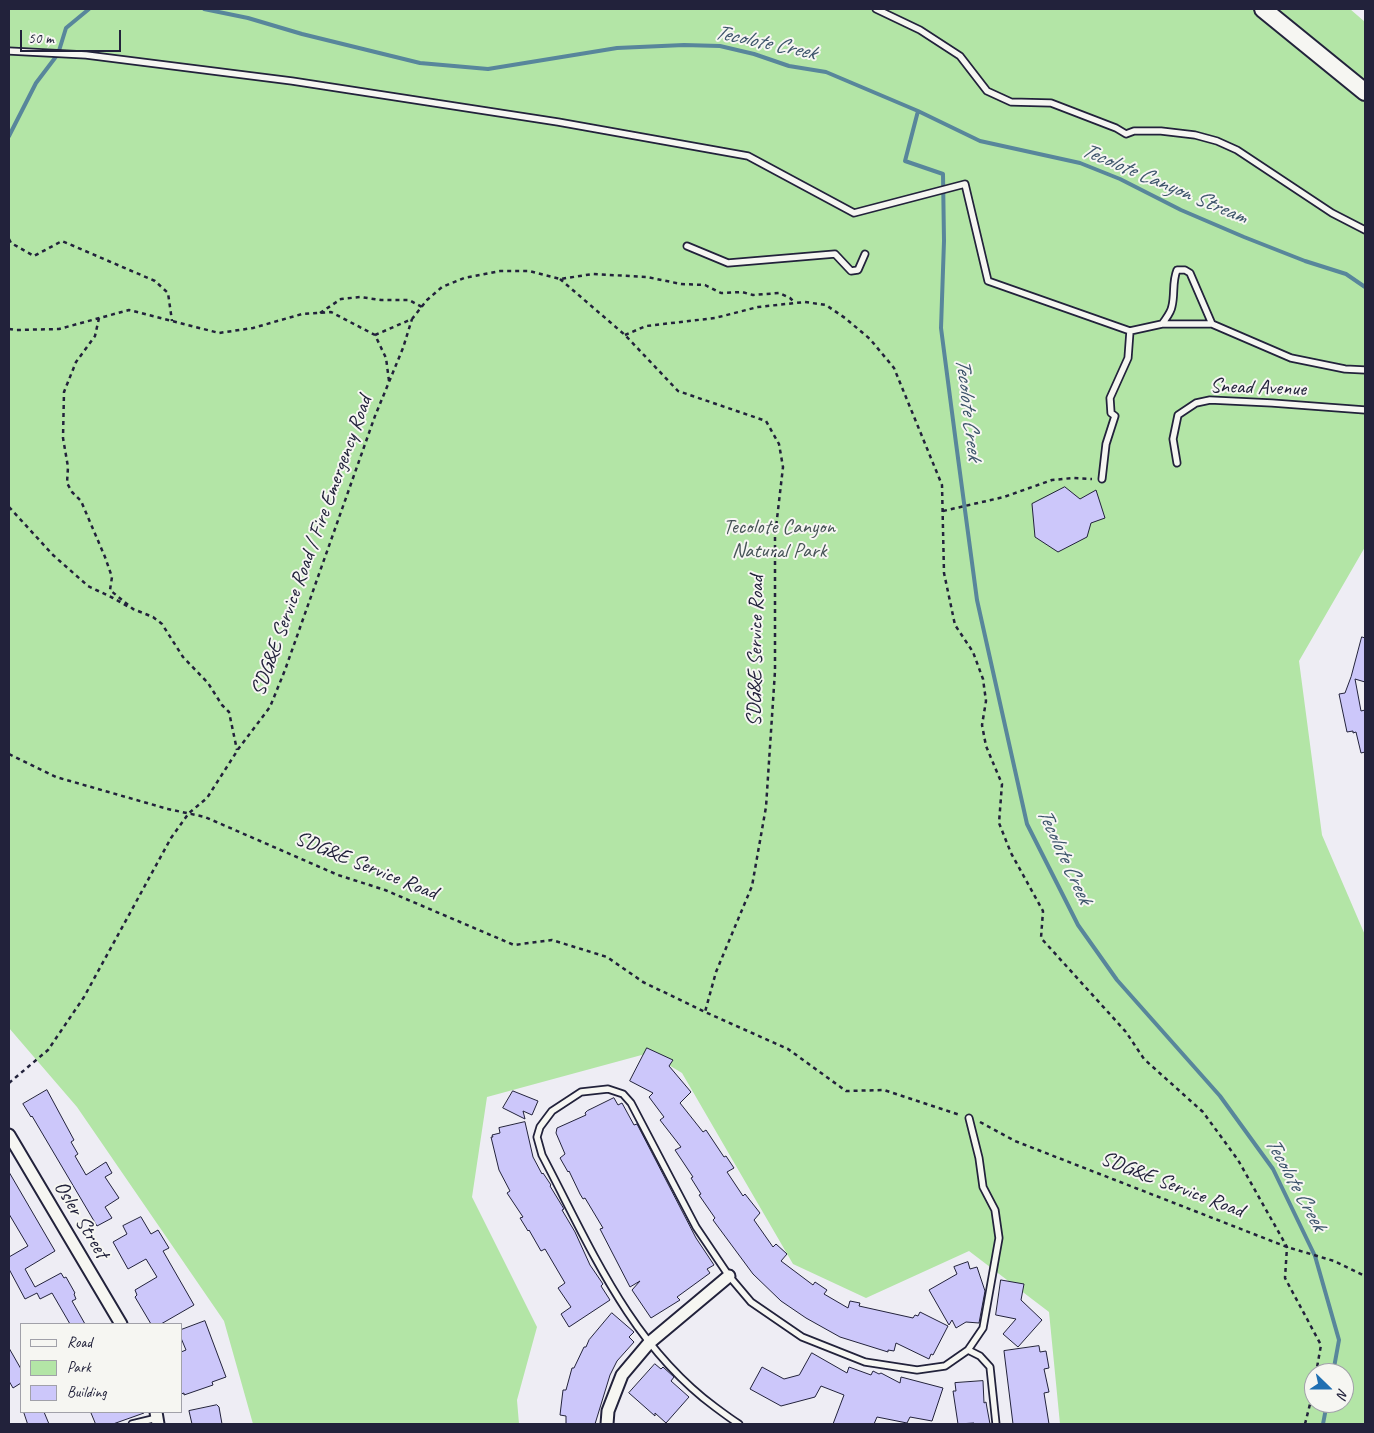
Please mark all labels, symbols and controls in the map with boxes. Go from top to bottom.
water label: Tecolote Creek [712,19,818,67]
scale bar [22,20,124,52]
text: 50 m [28,29,54,48]
water label: Tecolote Canyon Stream [1077,137,1251,231]
water label: Tecolote Creek [949,356,987,462]
street label: Snead Avenue [1210,374,1306,402]
street label: SDG&E Service Road / Fire Emergency Road [246,393,378,699]
park label: Tecolote Canyon Natural Park [723,514,835,564]
street label: SDG&E Service Road [742,575,770,727]
water label: Tecolote Creek [1030,804,1098,908]
street label: SDG&E Service Road [291,826,441,906]
water label: Tecolote Creek [1259,1133,1331,1235]
street label: SDG&E Service Road [1097,1146,1247,1224]
street label: Osler Street [48,1176,114,1264]
legend [20,1323,182,1413]
text: Road [67,1333,92,1352]
text: Park [67,1358,91,1377]
north arrow [1304,1363,1354,1413]
text: Building [67,1383,106,1402]
text: N [1333,1386,1352,1401]

